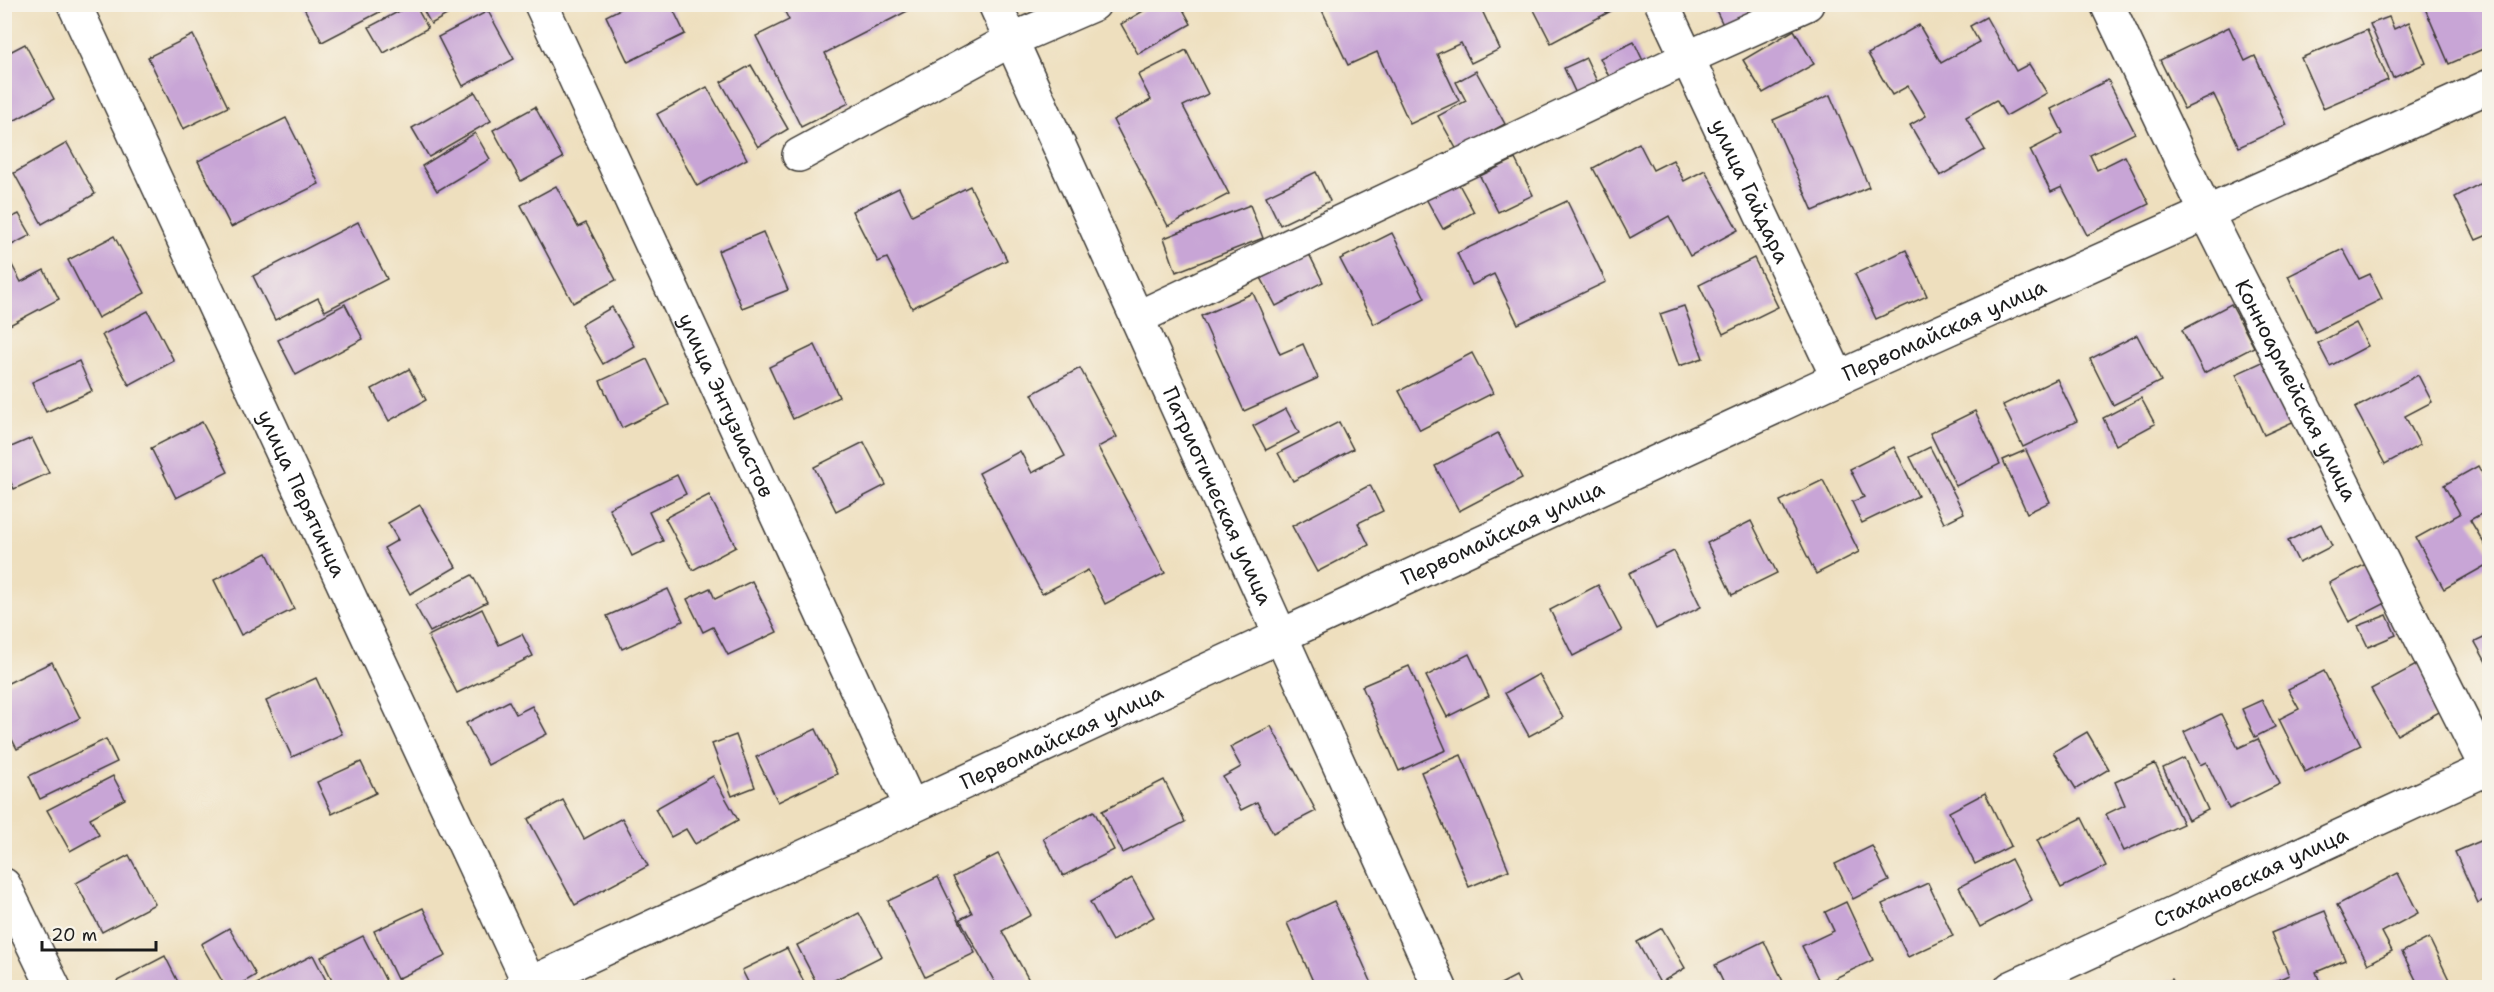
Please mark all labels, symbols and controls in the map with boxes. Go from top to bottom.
street label: улица Гайдара [1704,114,1796,268]
street label: Первомайская улица [1838,272,2051,388]
street label: Конноармейская улица [2228,274,2364,506]
street label: улица Энтузиастов [671,309,780,502]
street label: Патриотическая улица [1156,382,1279,610]
street label: улица Перятинца [251,405,353,582]
street label: Первомайская улица [1397,474,1609,592]
street label: Первомайская улица [956,678,1168,796]
street label: Стахановская улица [2149,820,2352,934]
scale bar [42,914,156,952]
text: 20 m [51,923,97,947]

